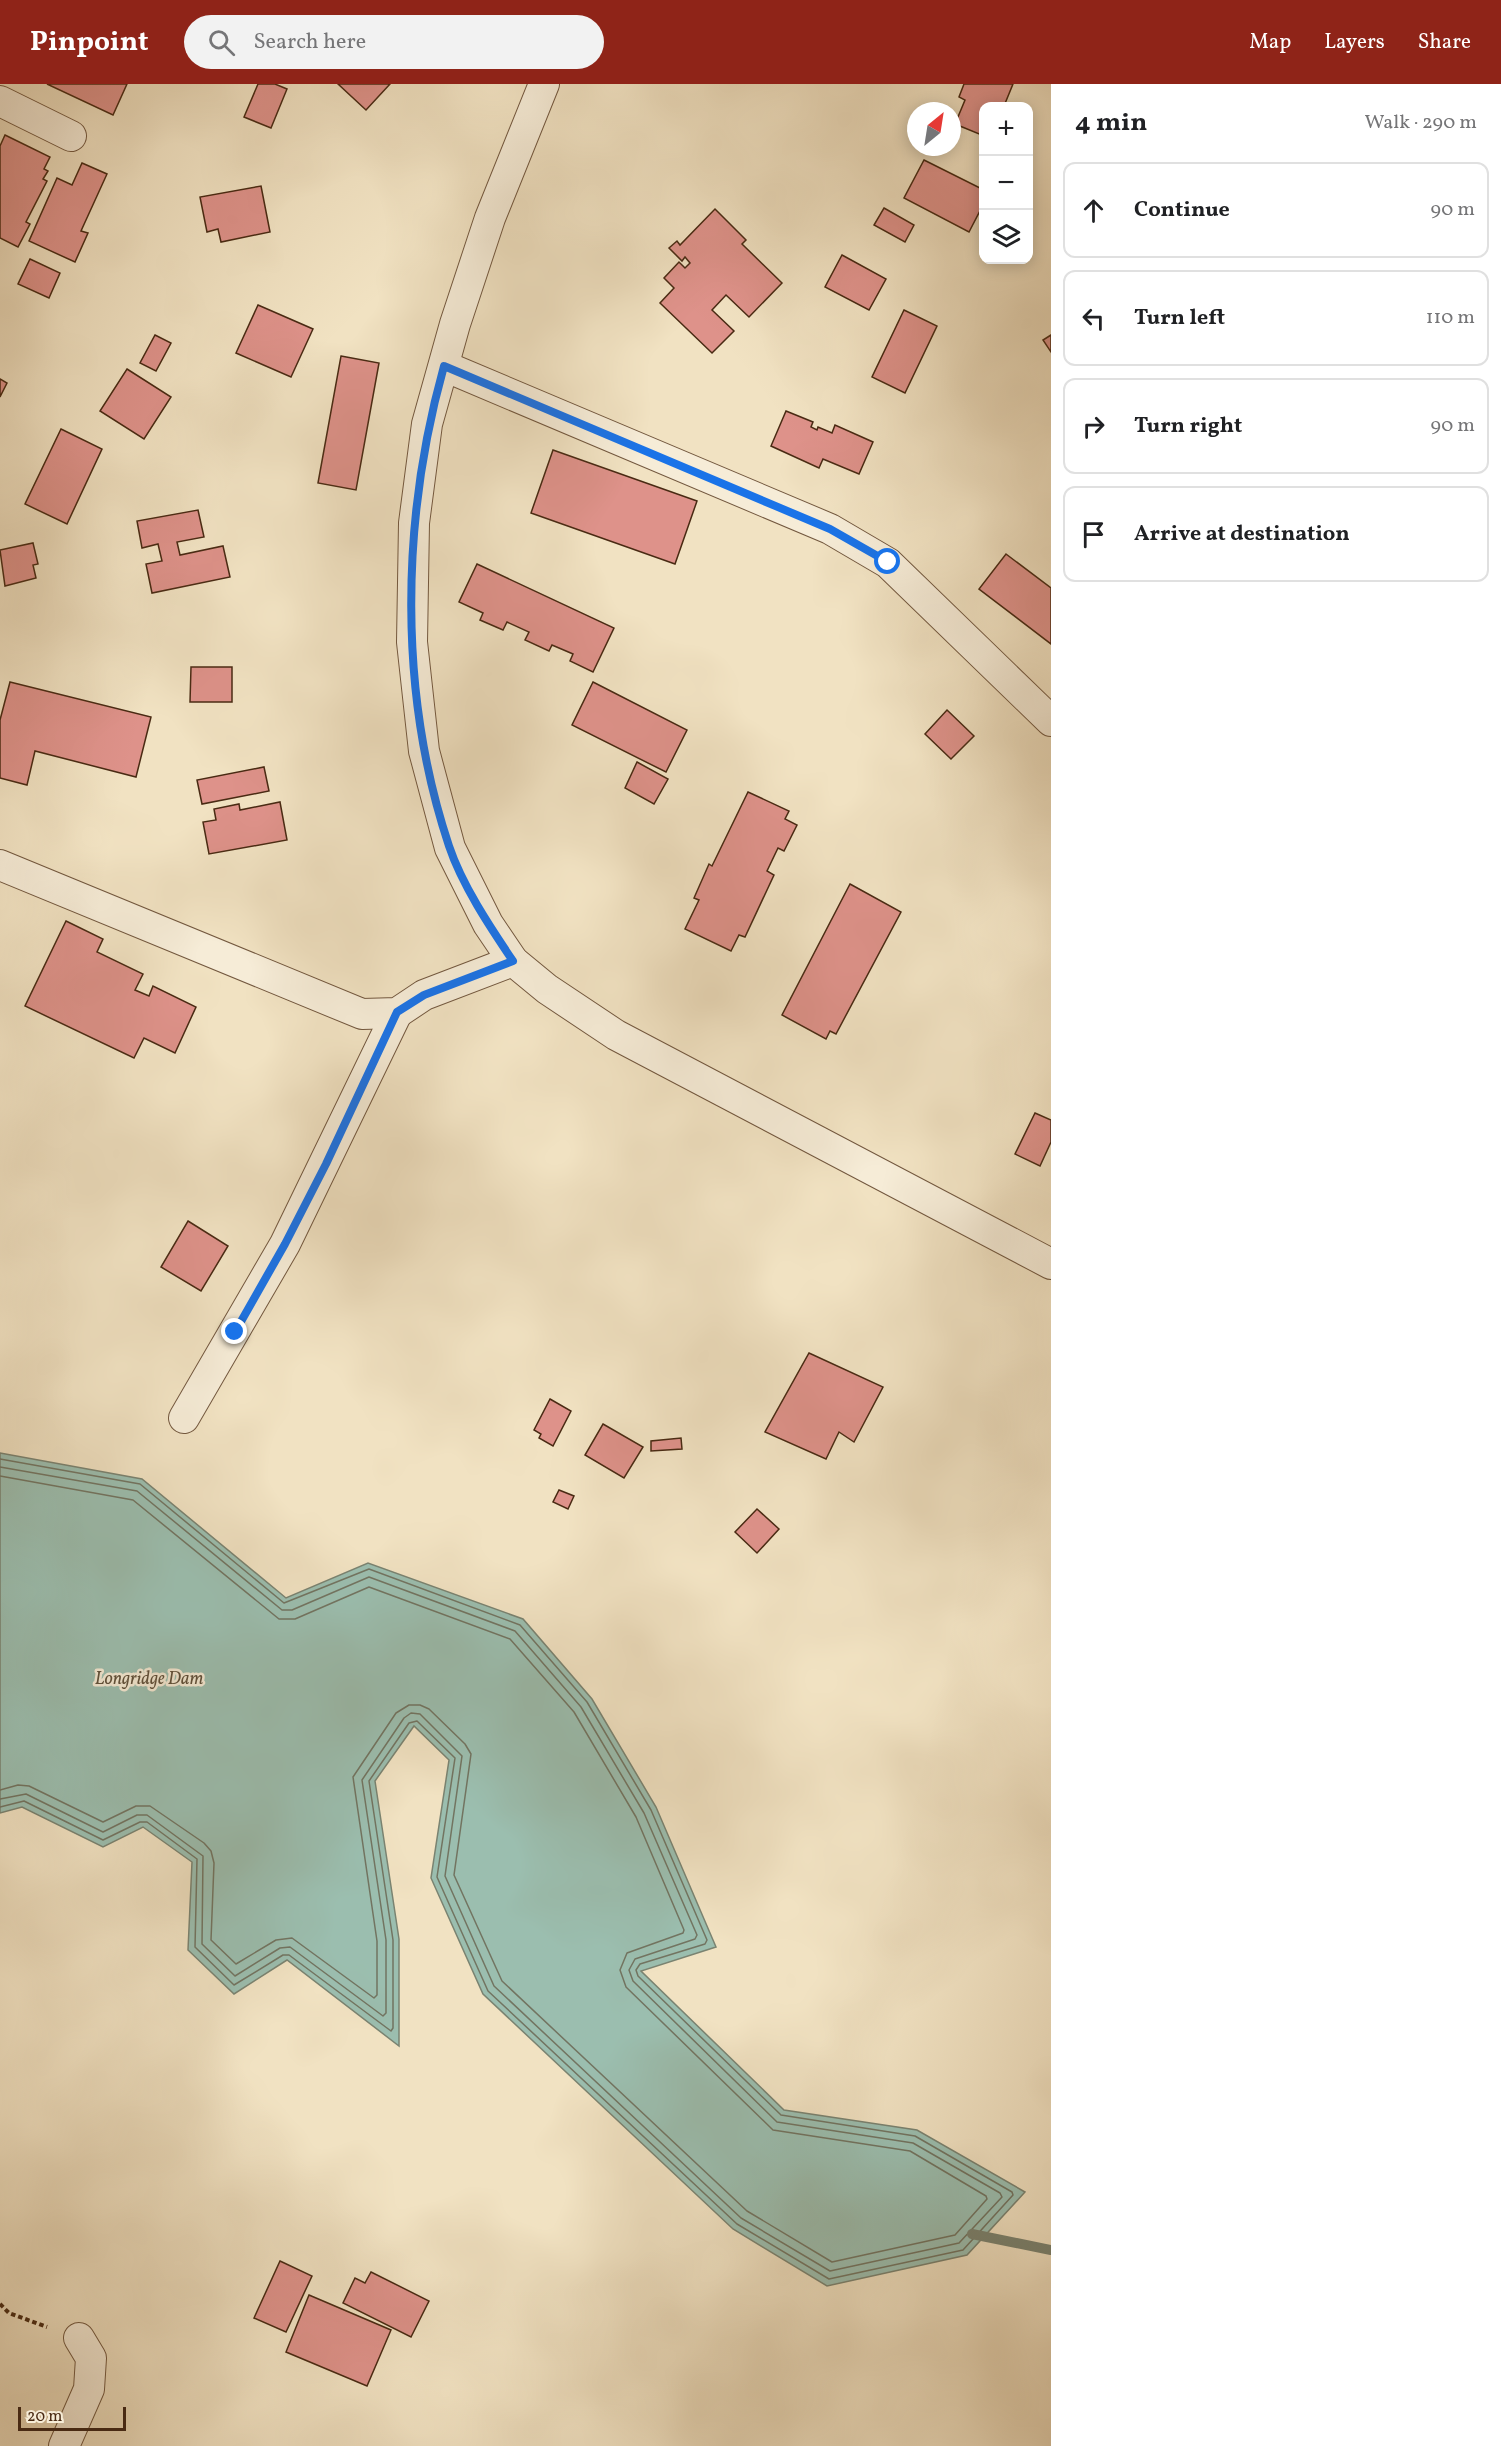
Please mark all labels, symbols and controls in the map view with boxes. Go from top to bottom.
search box [184,15,604,69]
text: Pinpoint [30,23,148,62]
icon: search [205,26,238,59]
text: Search here [253,27,366,58]
text: Map [1249,28,1291,57]
text: Layers [1324,28,1385,57]
text: Share [1418,28,1471,57]
north arrow [907,102,961,156]
map controls [979,102,1033,264]
button: + [979,102,1033,156]
text: 4 min [1075,105,1147,141]
text: Walk · 290 m [1365,109,1477,137]
button: − [979,156,1033,210]
icon: ahead [1077,194,1110,227]
text: Continue [1134,195,1230,226]
text: 90 m [1431,196,1475,224]
button: layers [979,210,1033,264]
icon: left [1077,302,1110,335]
text: Turn left [1134,303,1225,334]
text: 110 m [1426,304,1475,332]
icon: right [1077,410,1110,443]
text: Turn right [1134,411,1242,442]
text: 90 m [1431,412,1475,440]
icon: arrive [1077,518,1110,551]
text: Arrive at destination [1134,519,1350,550]
route start [874,548,900,574]
route end [221,1318,247,1344]
water label: Longridge Dam [95,1667,203,1692]
scale bar [18,2404,126,2432]
text: 20 m [27,2406,62,2428]

